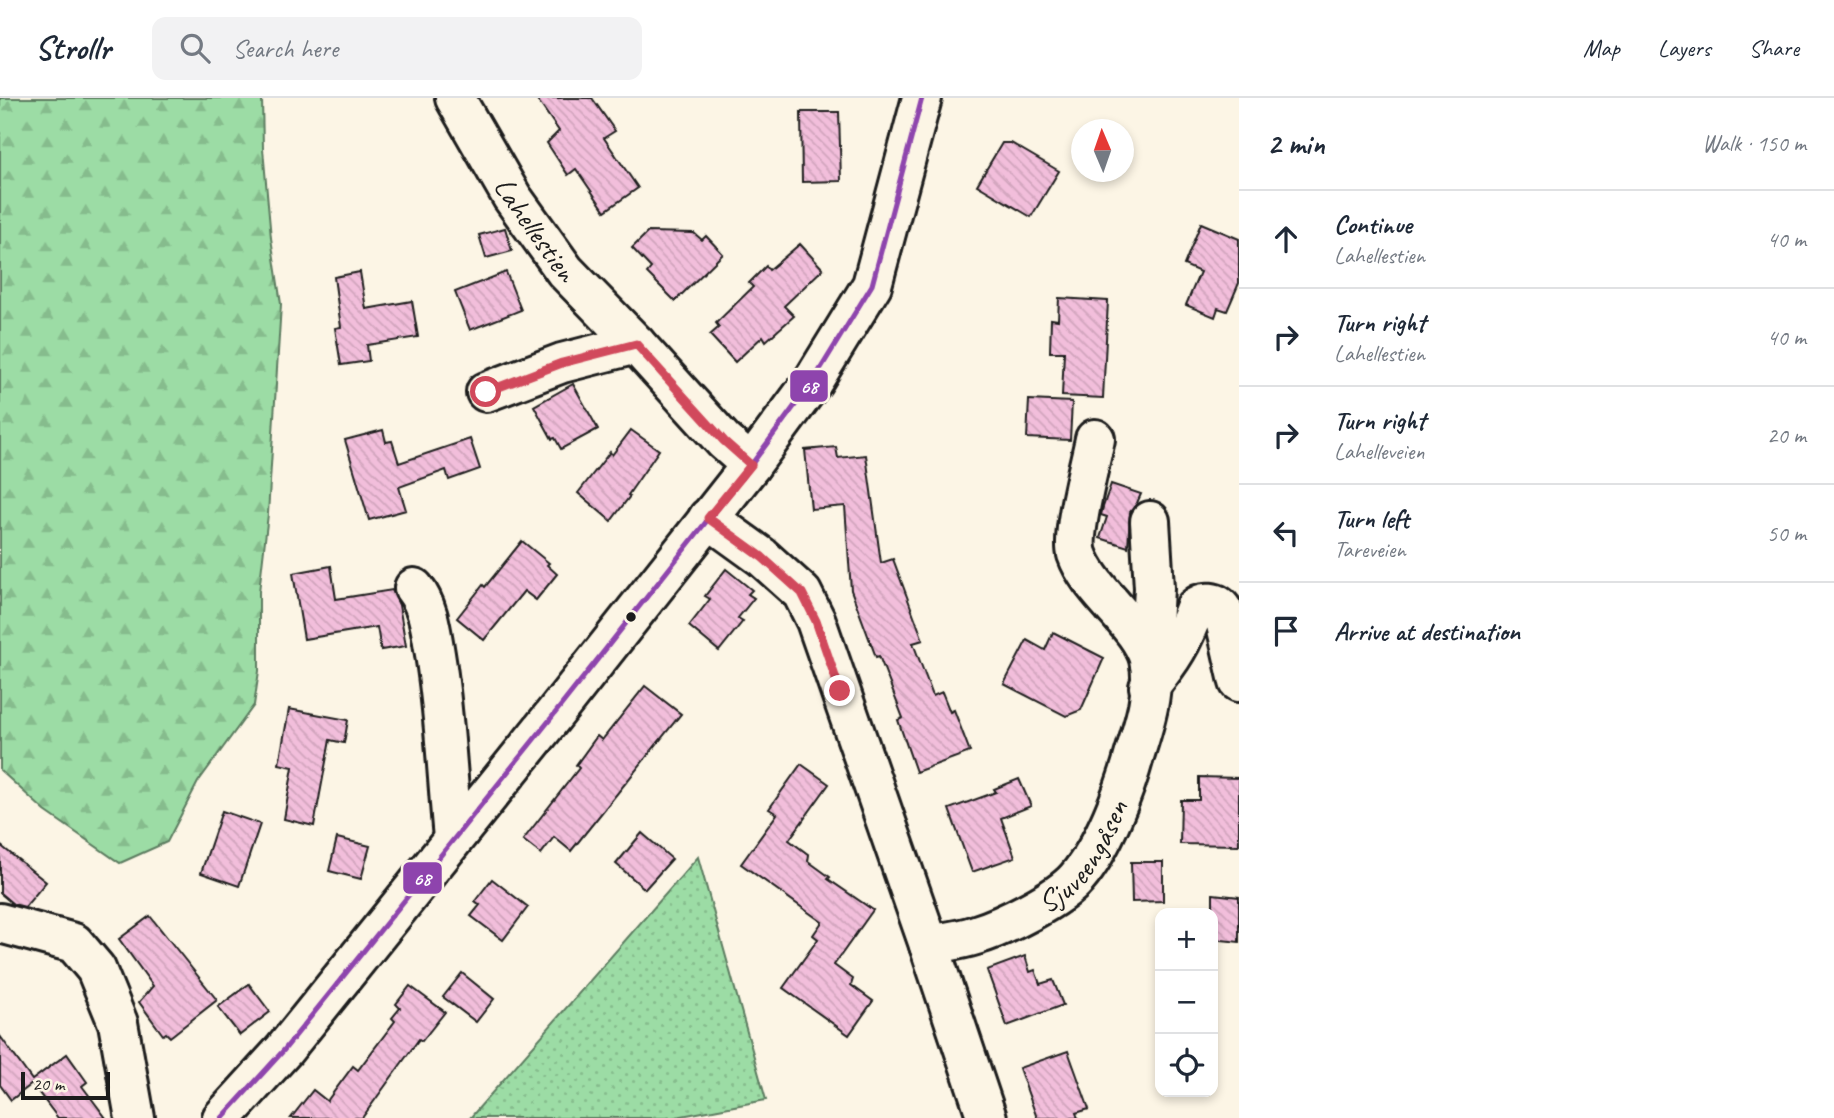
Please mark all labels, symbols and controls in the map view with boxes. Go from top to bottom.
search box [152,17,642,80]
text: Strollr [35,27,110,69]
icon: search [176,29,214,67]
text: Search here [232,32,338,65]
text: Map [1583,33,1620,63]
text: Layers [1658,33,1711,63]
text: Share [1749,33,1799,63]
north arrow [1071,119,1134,182]
text: 2 min [1267,125,1324,163]
text: Walk · 150 m [1702,129,1806,158]
street label: Lahellestien [486,171,585,291]
text: Continue [1334,208,1412,241]
icon: ahead [1267,220,1305,258]
text: 40 m [1767,225,1806,254]
text: Lahellestien [1334,241,1425,270]
text: Turn right [1334,306,1425,339]
icon: right [1267,318,1305,356]
text: 40 m [1767,323,1806,352]
text: Lahellestien [1334,339,1425,368]
line badge: 68 [789,369,829,403]
text: 68 [800,375,820,399]
route start [470,376,501,407]
text: Turn right [1334,404,1425,437]
icon: right [1267,416,1305,454]
text: 20 m [1767,421,1806,450]
text: Lahelleveien [1334,437,1424,466]
text: Turn left [1334,502,1409,535]
icon: left [1267,514,1305,552]
text: 50 m [1767,519,1806,548]
text: Tareveien [1334,535,1405,564]
unlabelled marker [624,610,638,624]
icon: arrive [1267,612,1305,650]
text: Arrive at destination [1334,615,1520,648]
route end [824,675,855,706]
street label: Sjuveengåsen [1031,794,1137,921]
line badge: 68 [402,861,443,895]
text: 68 [413,867,433,891]
map controls [1155,908,1218,1097]
button: + [1155,908,1218,971]
button: − [1155,971,1218,1034]
button: locate [1155,1034,1218,1097]
scale bar [21,1069,110,1101]
text: 20 m [32,1072,64,1096]

